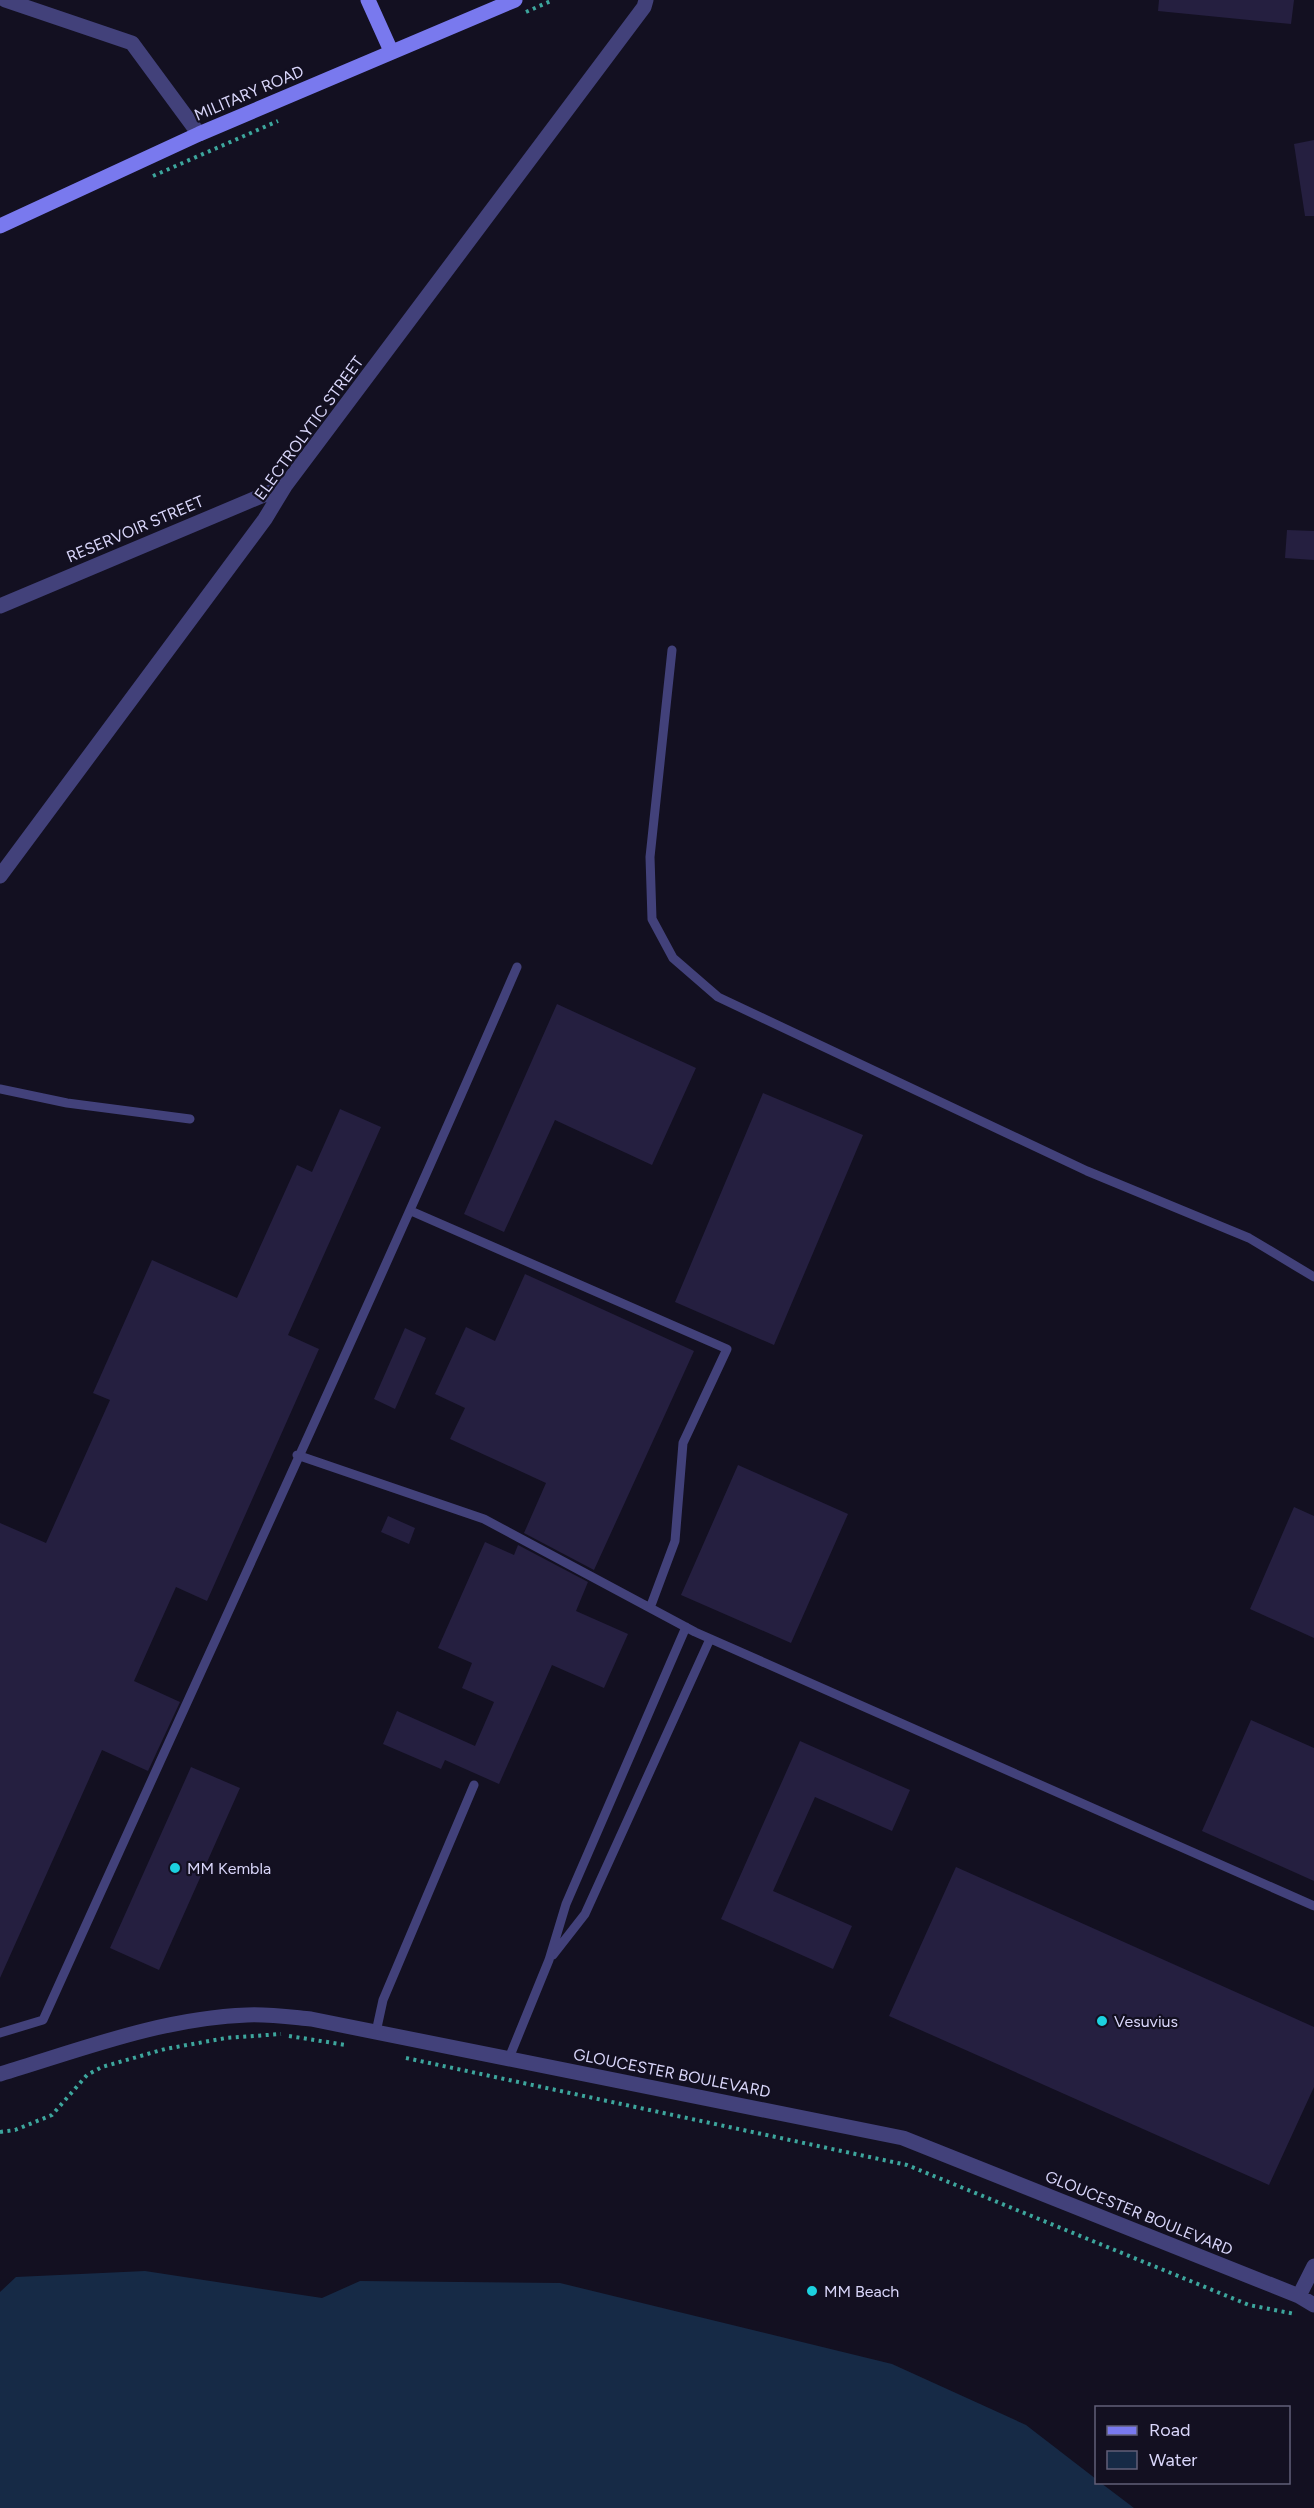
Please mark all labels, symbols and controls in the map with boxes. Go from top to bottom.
street label: MILITARY ROAD [191,61,307,125]
street label: ELECTROLYTIC STREET [250,352,368,504]
street label: RESERVOIR STREET [64,491,207,566]
place label: MM Kembla [187,1859,271,1878]
marker: MM Kembla [168,1861,182,1875]
place label: Vesuvius [1114,2012,1178,2031]
marker: Vesuvius [1095,2014,1109,2028]
street label: GLOUCESTER BOULEVARD [572,2045,772,2101]
street label: GLOUCESTER BOULEVARD [1042,2167,1236,2259]
place label: MM Beach [824,2282,899,2301]
marker: MM Beach [805,2284,819,2298]
legend [1095,2406,1290,2484]
text: Road [1149,2419,1190,2441]
text: Water [1149,2449,1197,2471]

